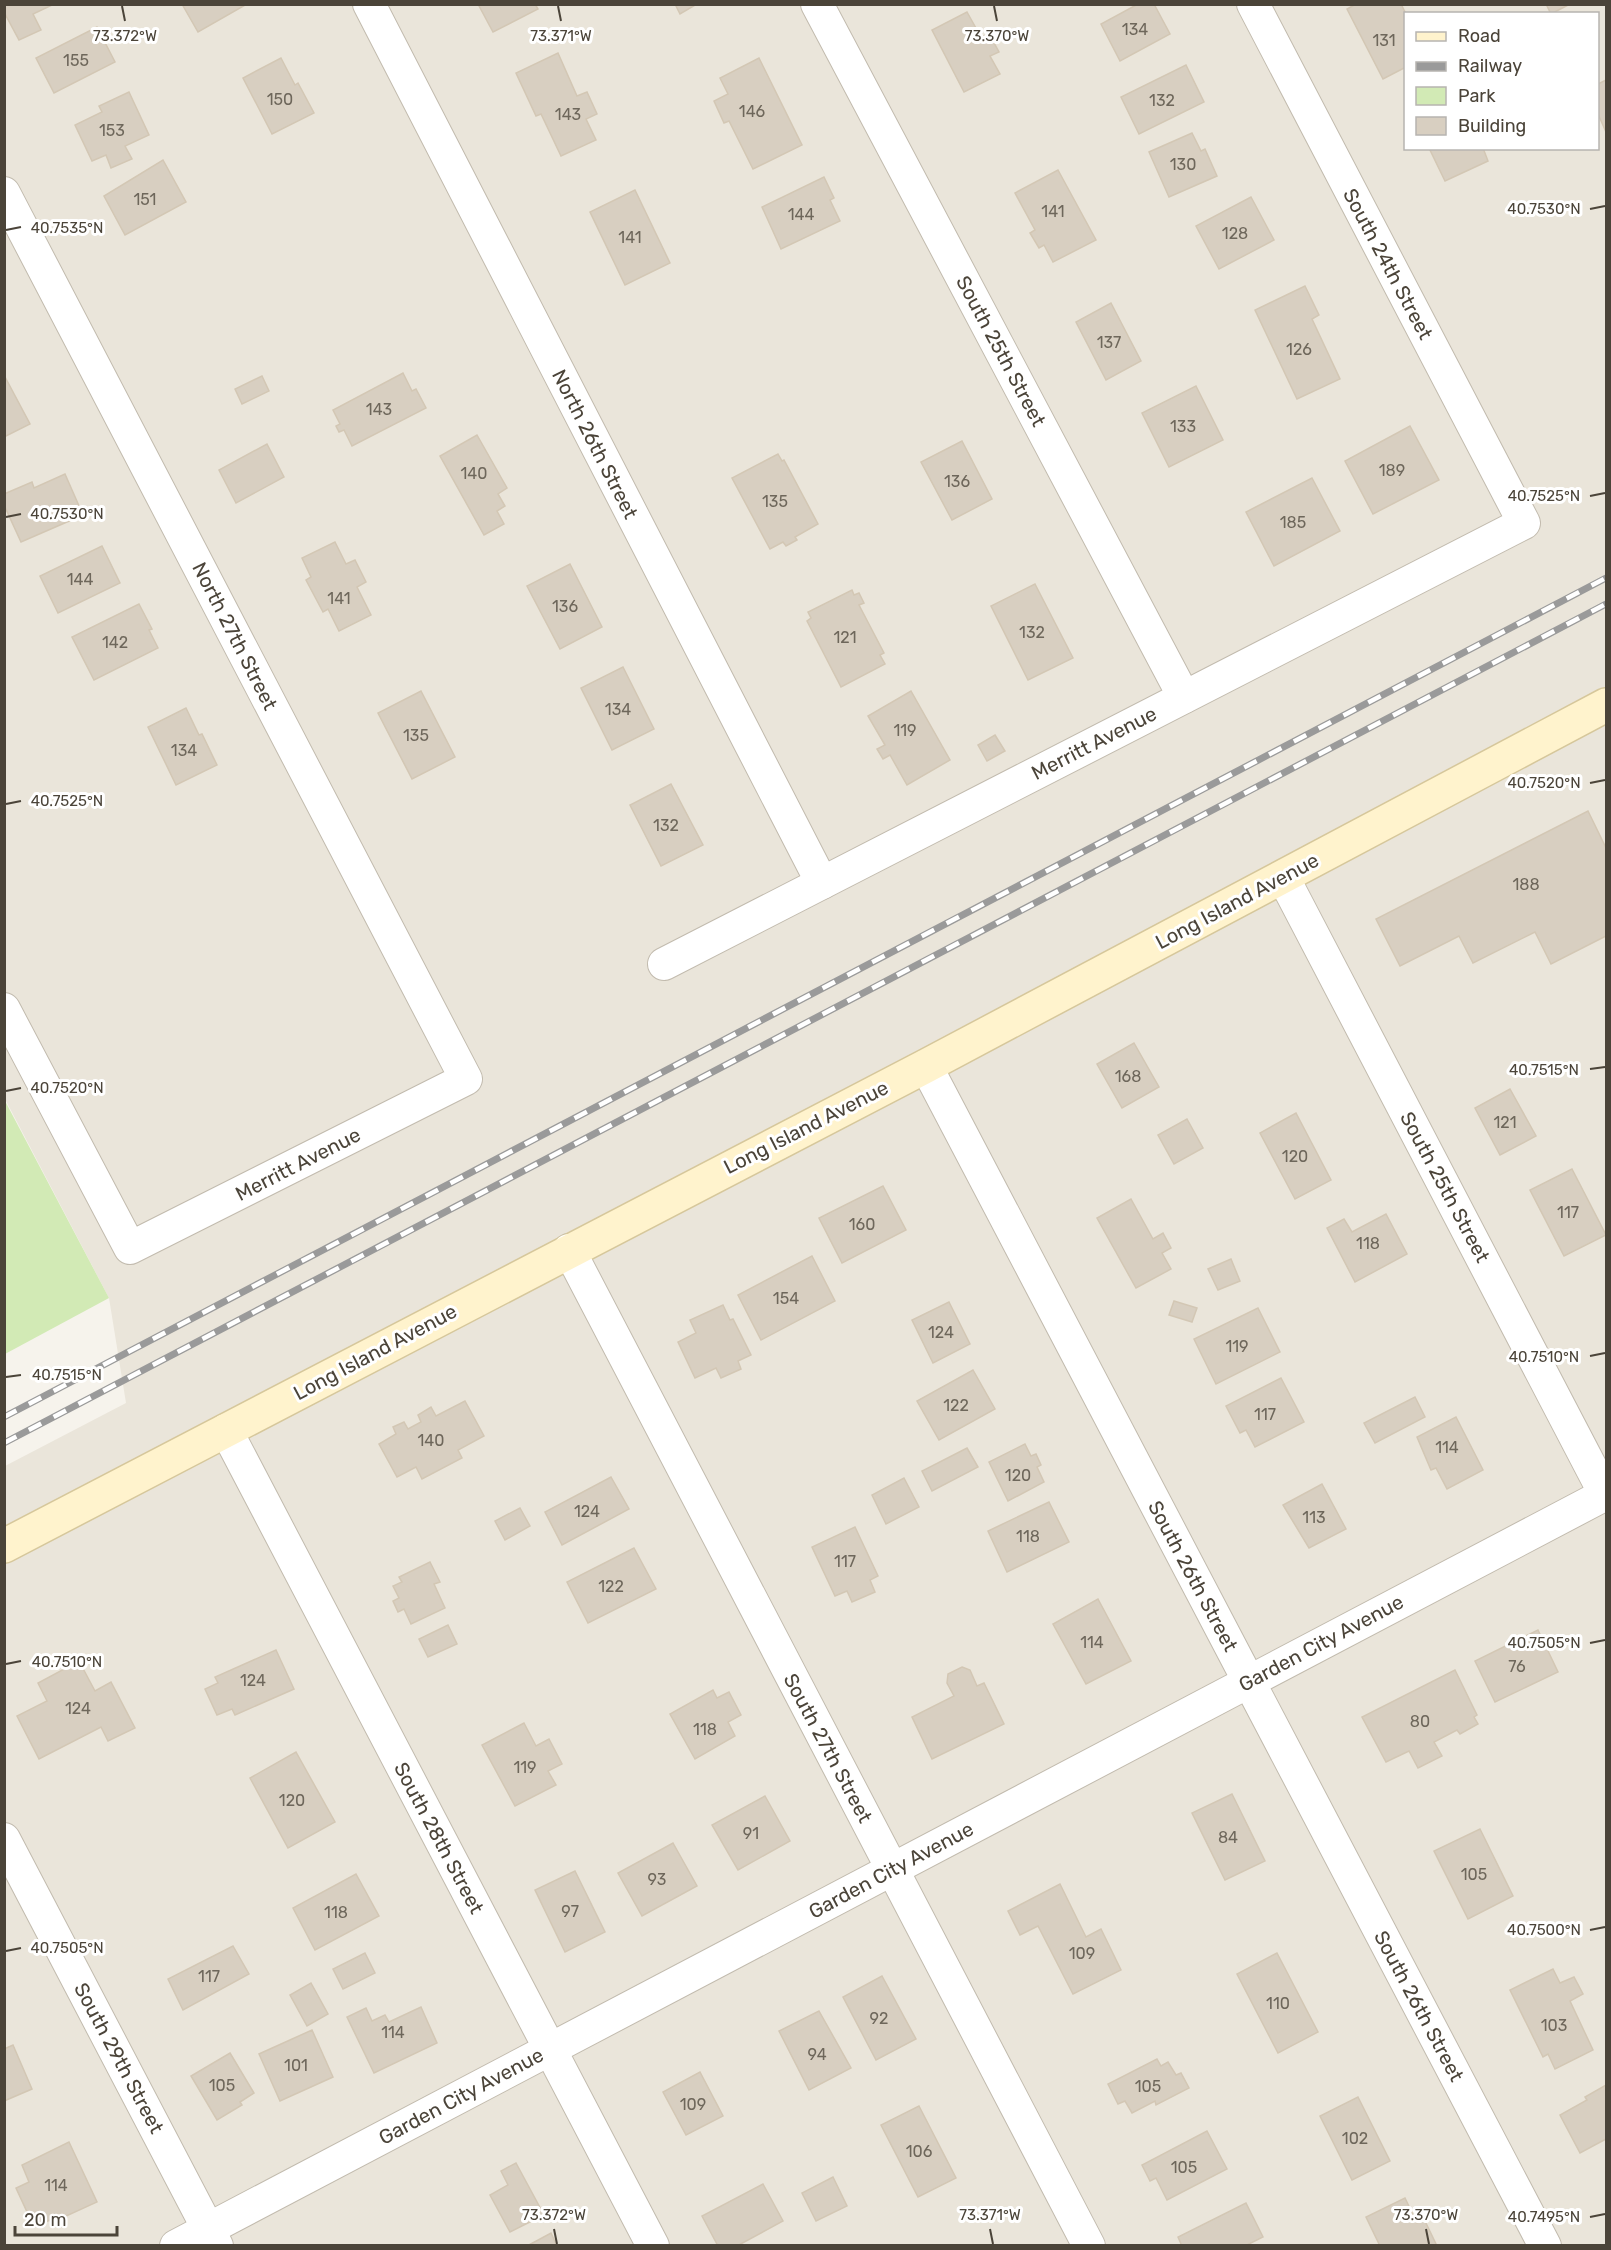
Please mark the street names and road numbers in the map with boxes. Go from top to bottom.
street label: South 24th Street [1338,184,1438,344]
street label: South 25th Street [951,272,1051,431]
street label: North 26th Street [547,365,643,523]
street label: North 27th Street [187,558,283,714]
street label: Merritt Avenue [1027,701,1161,785]
street label: Long Island Avenue [1151,848,1323,954]
street label: Long Island Avenue [720,1075,892,1179]
street label: South 25th Street [1395,1108,1495,1267]
street label: Merritt Avenue [231,1122,365,1206]
street label: Long Island Avenue [289,1299,461,1405]
street label: South 26th Street [1143,1496,1243,1656]
street label: Garden City Avenue [1235,1589,1407,1697]
street label: South 27th Street [779,1669,878,1827]
street label: South 28th Street [389,1758,489,1918]
street label: Garden City Avenue [805,1816,977,1924]
street label: South 26th Street [1369,1926,1469,2086]
street label: South 29th Street [69,1979,169,2138]
street label: Garden City Avenue [375,2042,547,2150]

